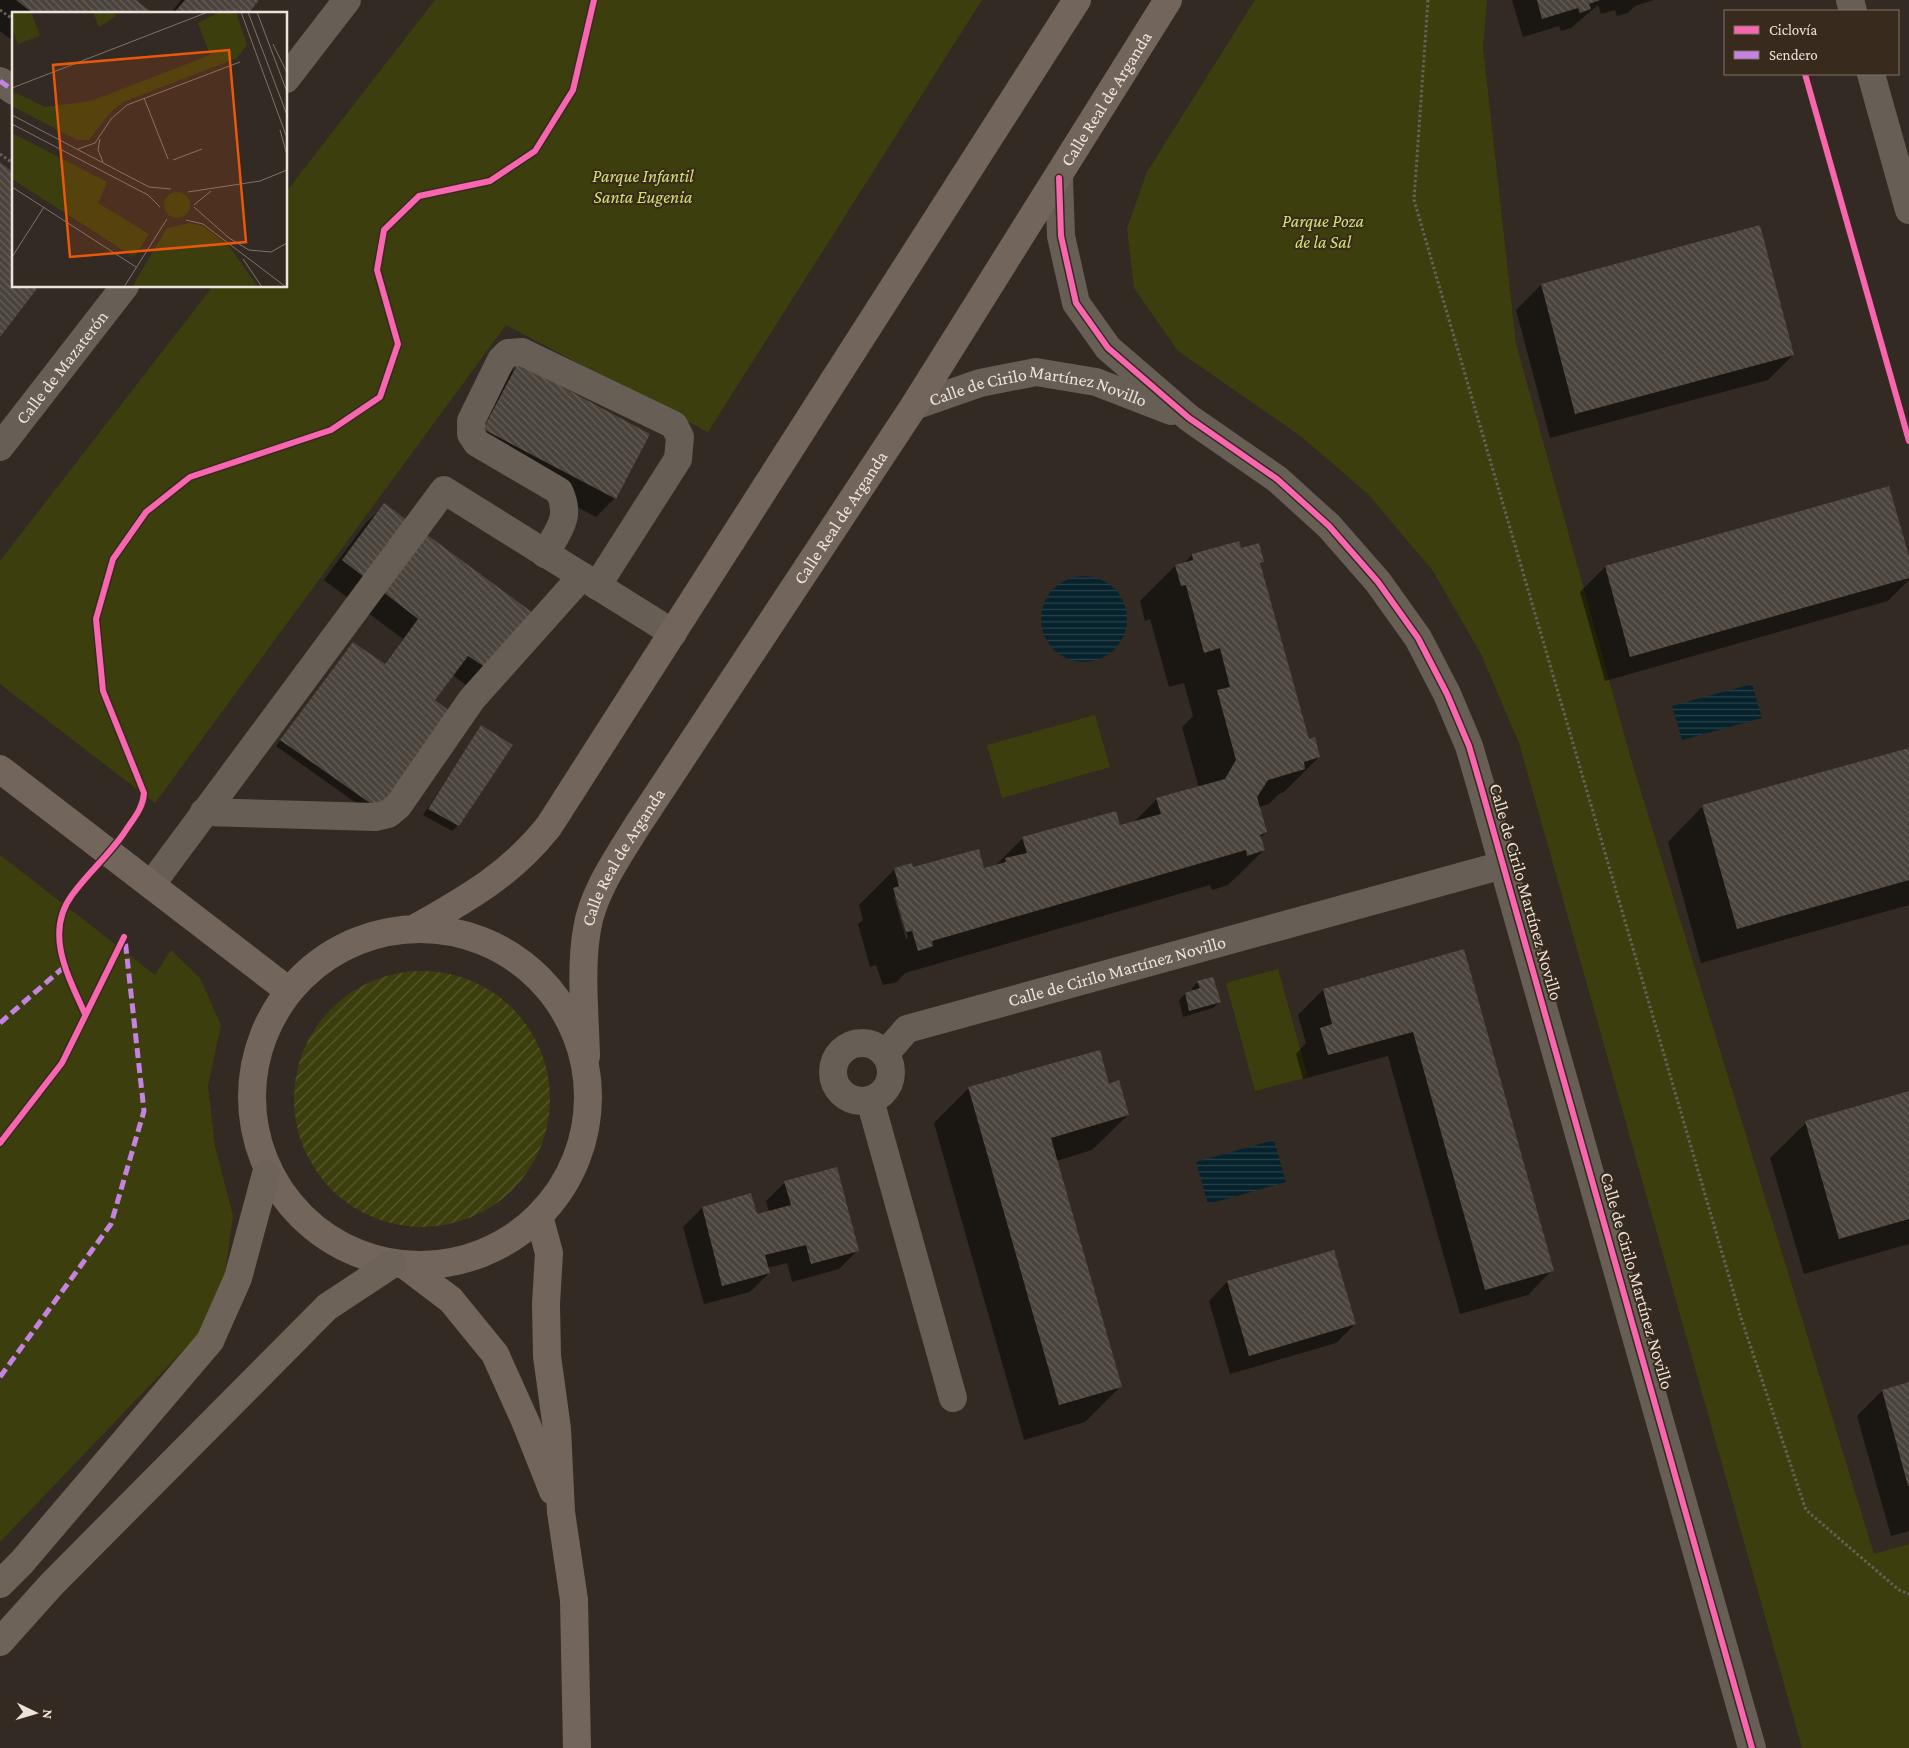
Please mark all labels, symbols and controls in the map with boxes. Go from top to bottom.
legend [1724,10,1899,75]
inset map [12,12,288,288]
text: Ciclovía [1769,22,1817,38]
street label: Calle Real de Arganda [1057,28,1156,170]
text: Sendero [1769,47,1818,63]
park label: Parque Infantil Santa Eugenia [592,166,694,207]
park label: Parque Poza de la Sal [1282,211,1365,252]
street label: Calle de Mazaterón [12,306,112,428]
text: Calle de Cirilo Martínez Novillo [926,361,1150,411]
street label: Calle de Cirilo Martínez Novillo [926,393,1150,415]
street label: Calle Real de Arganda [789,447,892,588]
street label: Calle de Cirilo Martínez Novillo [1485,781,1567,1003]
street label: Calle Real de Arganda [578,784,669,928]
street label: Calle de Cirilo Martínez Novillo [1006,932,1228,1011]
street label: Calle de Cirilo Martínez Novillo [1596,1170,1678,1392]
north arrow [10,1688,60,1738]
text: N [40,1709,56,1720]

